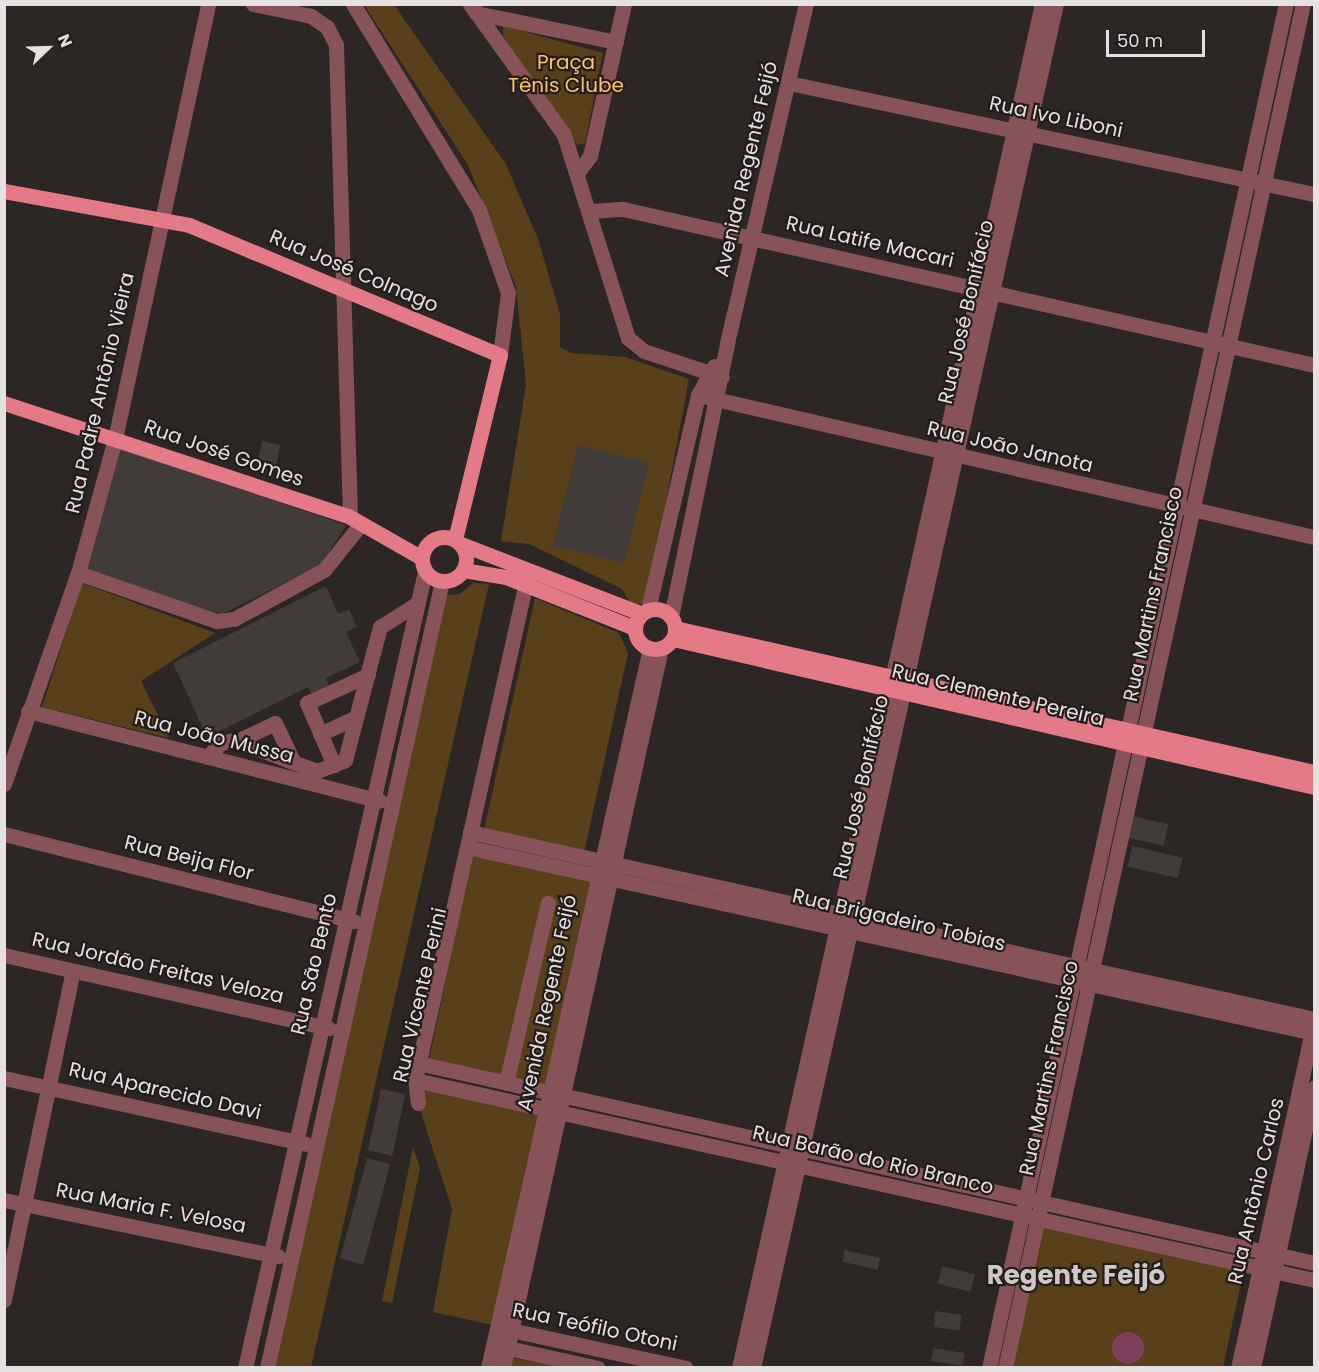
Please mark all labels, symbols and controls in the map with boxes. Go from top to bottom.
north arrow [18,18,78,78]
scale bar [1109,18,1208,56]
text: 50 m [1117,28,1163,53]
text: N [52,31,78,51]
park label: Praça Tênis Clube [508,50,624,97]
street label: Avenida Regente Feijó [709,59,783,279]
street label: Rua Ivo Liboni [987,91,1125,143]
street label: Rua Latife Macari [784,211,956,273]
street label: Rua José Bonifácio [933,218,999,406]
street label: Rua José Colnago [266,225,442,317]
street label: Rua Padre Antônio Vieira [61,270,139,516]
street label: Rua José Gomes [141,414,307,492]
street label: Rua João Janota [925,416,1095,478]
street label: Rua Martins Francisco [1118,484,1188,704]
street label: Rua Clemente Pereira [890,659,1106,731]
street label: Rua José Bonifácio [828,693,894,881]
street label: Rua João Mussa [132,706,296,768]
street label: Rua Beija Flor [122,830,256,886]
street label: Rua Brigadeiro Tobias [790,884,1008,956]
street label: Rua São Bento [286,891,342,1037]
street label: Avenida Regente Feijó [512,893,582,1113]
street label: Rua Vicente Perini [388,905,452,1085]
street label: Rua Jordão Freitas Veloza [30,927,286,1009]
street label: Rua Martins Francisco [1014,958,1084,1178]
street label: Rua Aparecido Davi [66,1057,264,1125]
street label: Rua Antônio Carlos [1223,1095,1289,1287]
street label: Rua Barão do Rio Branco [750,1121,996,1199]
street label: Rua Maria F. Velosa [54,1178,248,1238]
district label: Regente Feijó [987,1260,1165,1292]
street label: Rua Teófilo Otoni [510,1298,680,1356]

